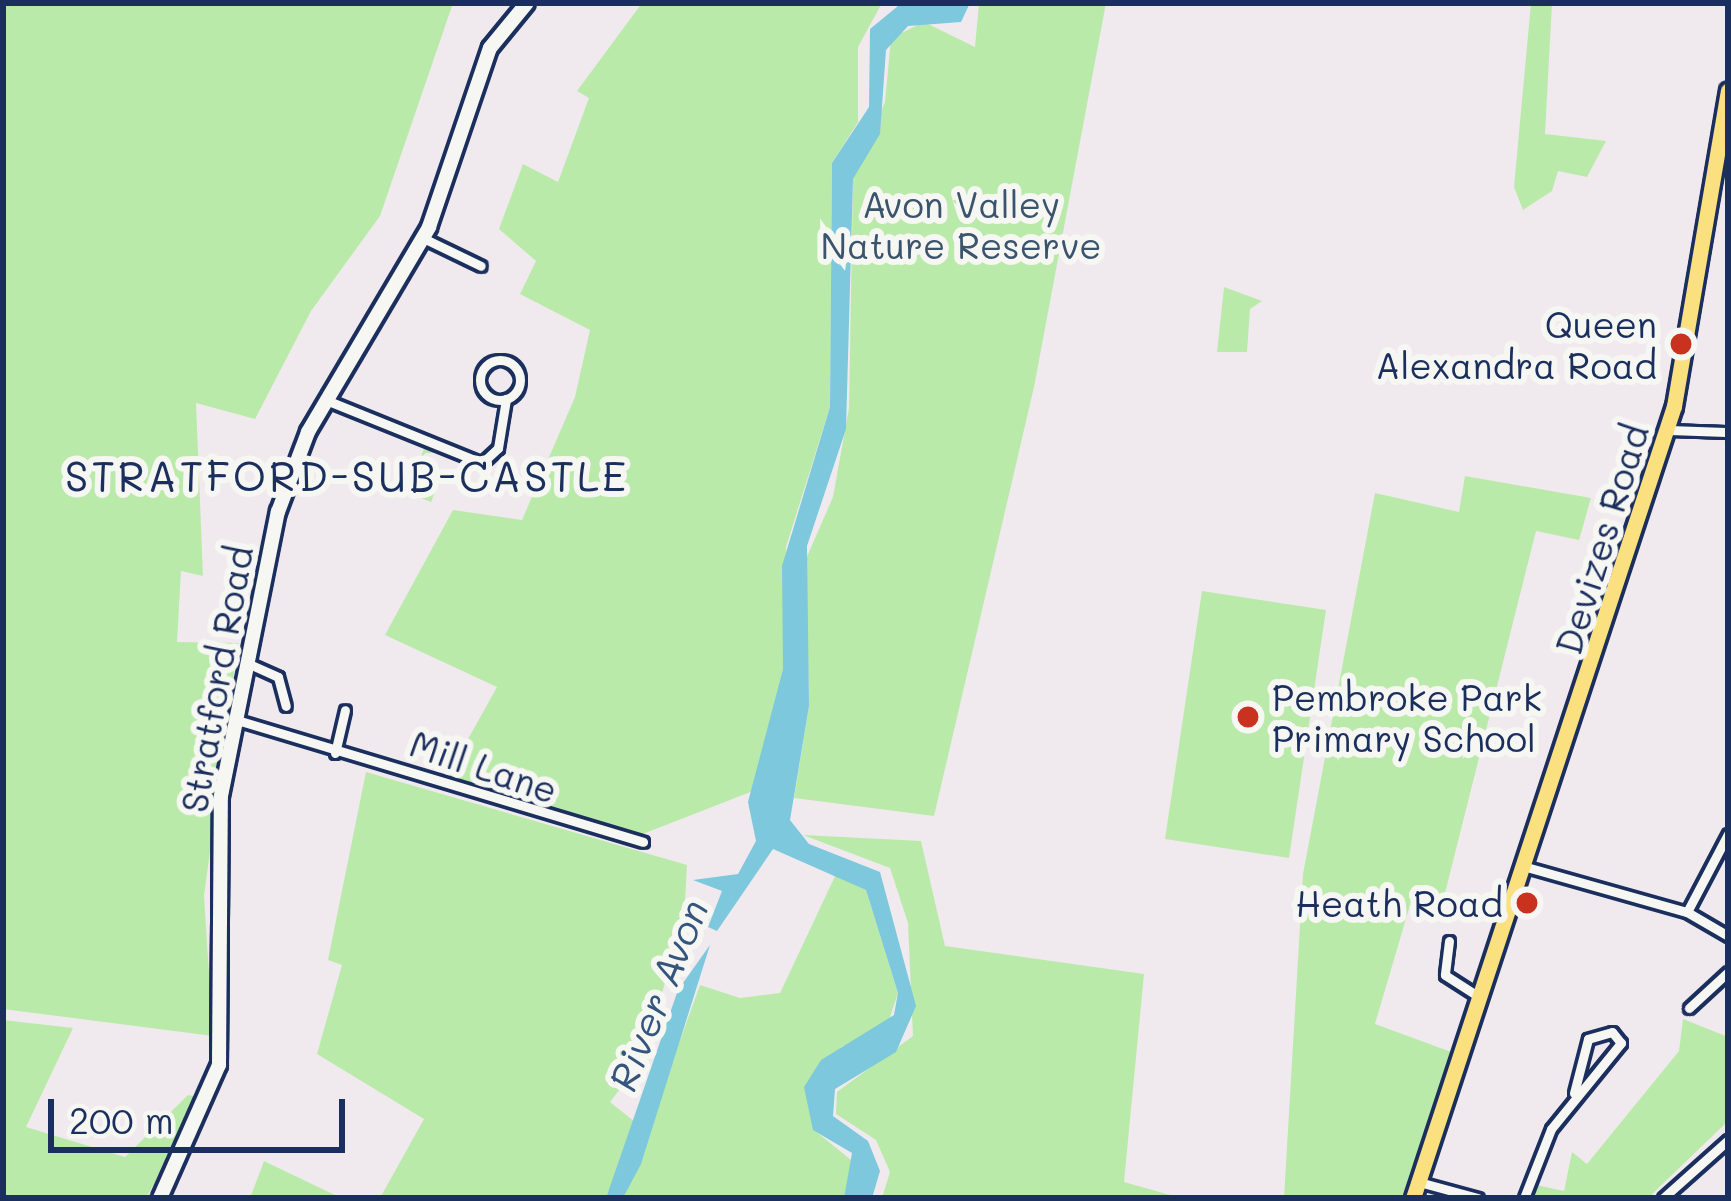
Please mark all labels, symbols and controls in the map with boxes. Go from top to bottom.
park label: Avon Valley Nature Reserve [821,181,1101,266]
place label: Queen Alexandra Road [1376,301,1657,386]
marker: Queen Alexandra Road [1668,331,1694,357]
street label: Devizes Road [1546,419,1656,659]
district label: STRATFORD-SUB-CASTLE [65,451,629,501]
street label: Stratford Road [171,542,261,816]
place label: Pembroke Park Primary School [1272,674,1542,759]
marker: Pembroke Park Primary School [1235,704,1261,730]
street label: Mill Lane [405,721,563,811]
place label: Heath Road [1295,881,1503,925]
marker: Heath Road [1514,890,1540,916]
water label: River Avon [598,892,718,1098]
scale bar [54,1075,351,1149]
text: 200 m [69,1096,174,1143]

